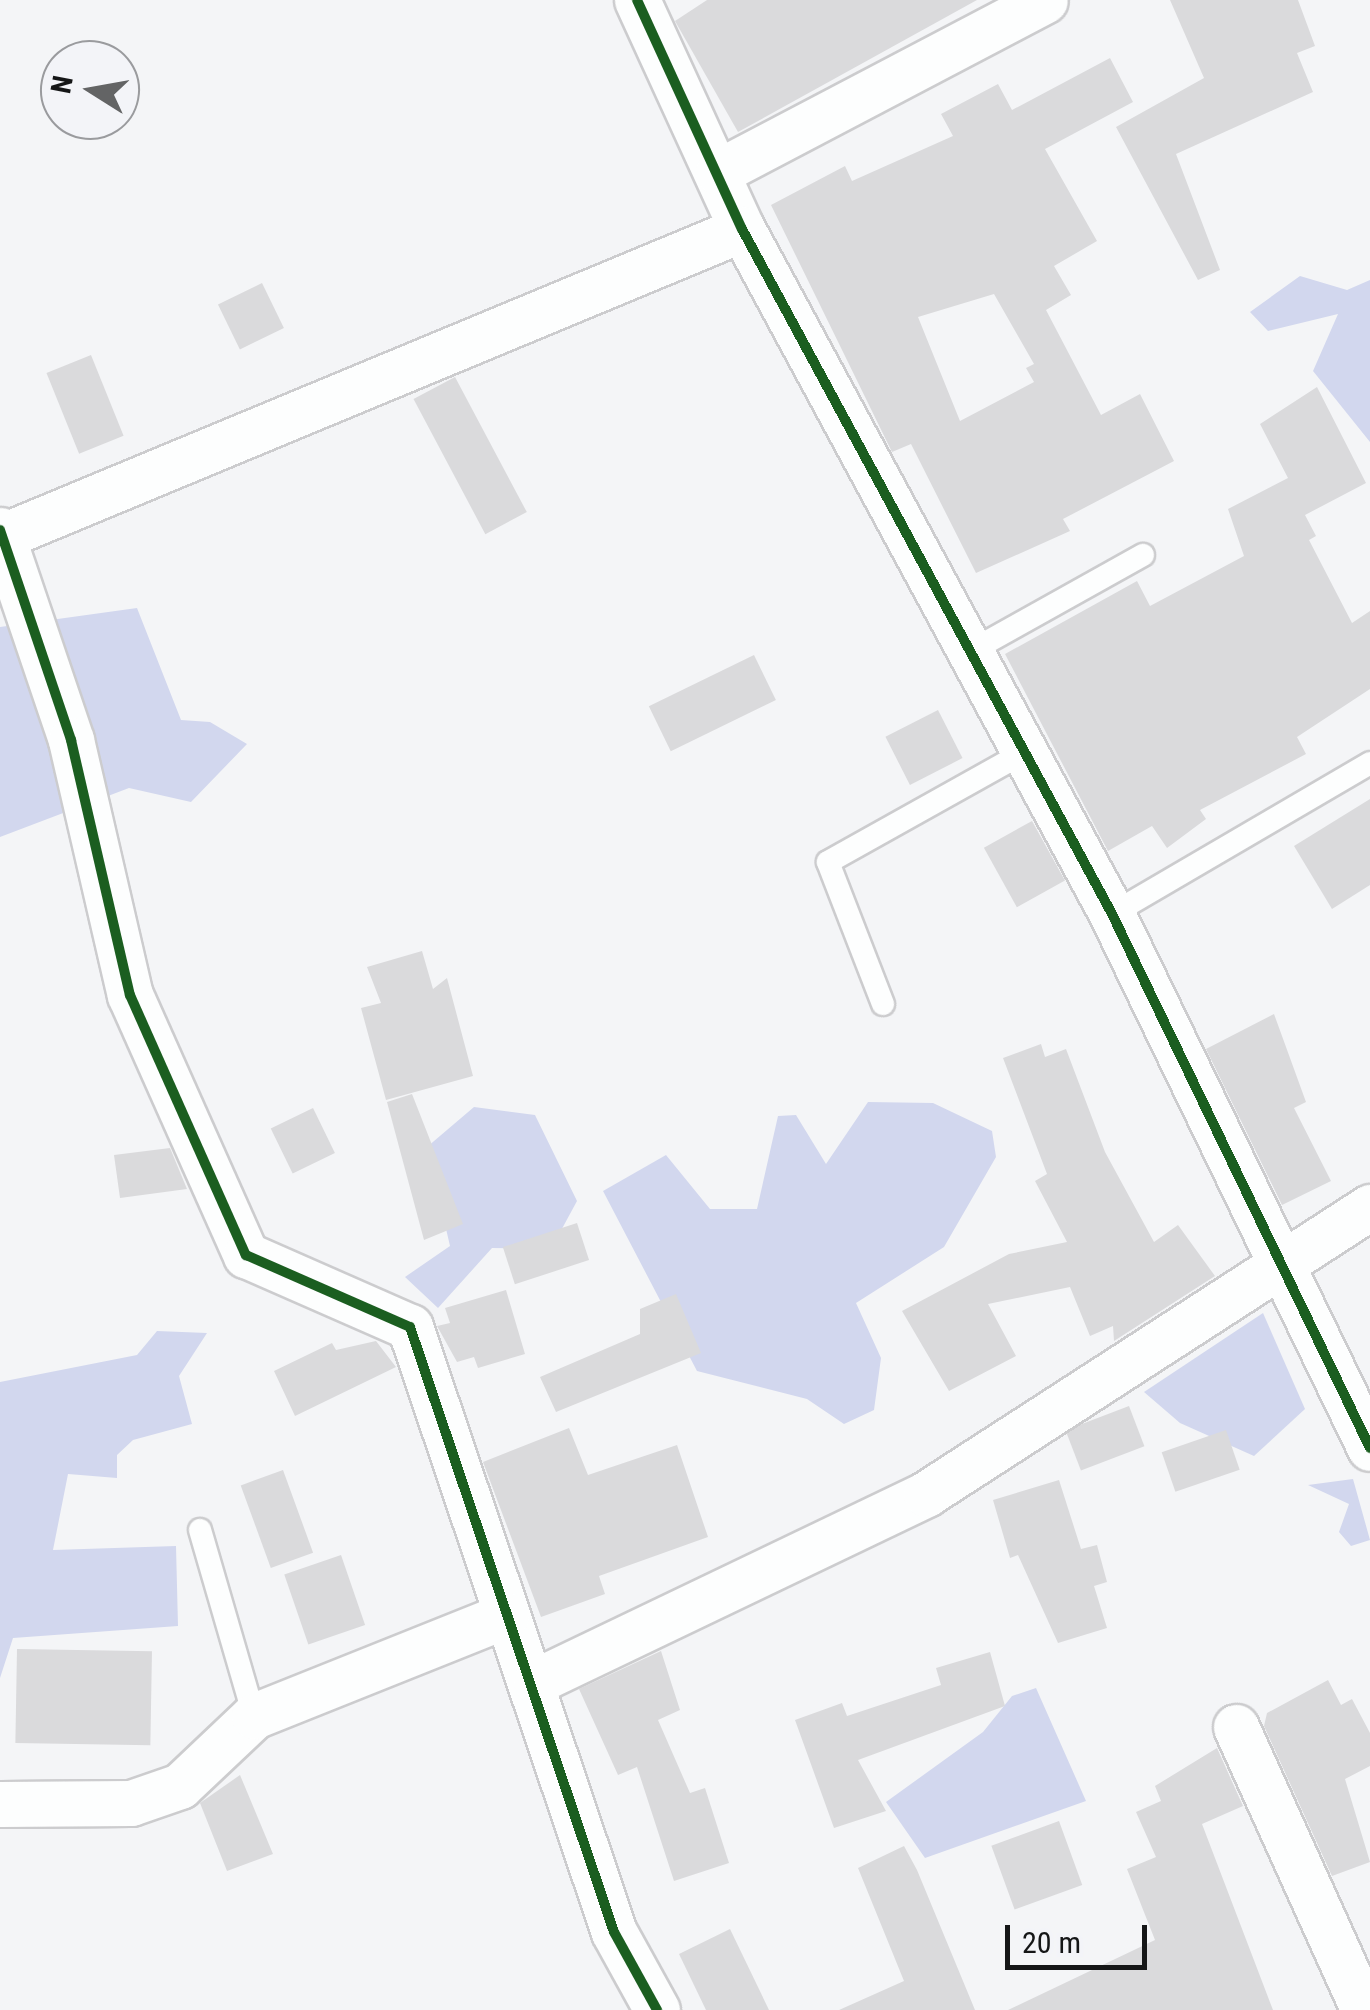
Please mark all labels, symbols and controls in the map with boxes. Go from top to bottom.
north arrow [40,40,140,140]
text: N [44,73,80,96]
scale bar [1010,1905,1152,1967]
text: 20 m [1022,1925,1081,1960]

